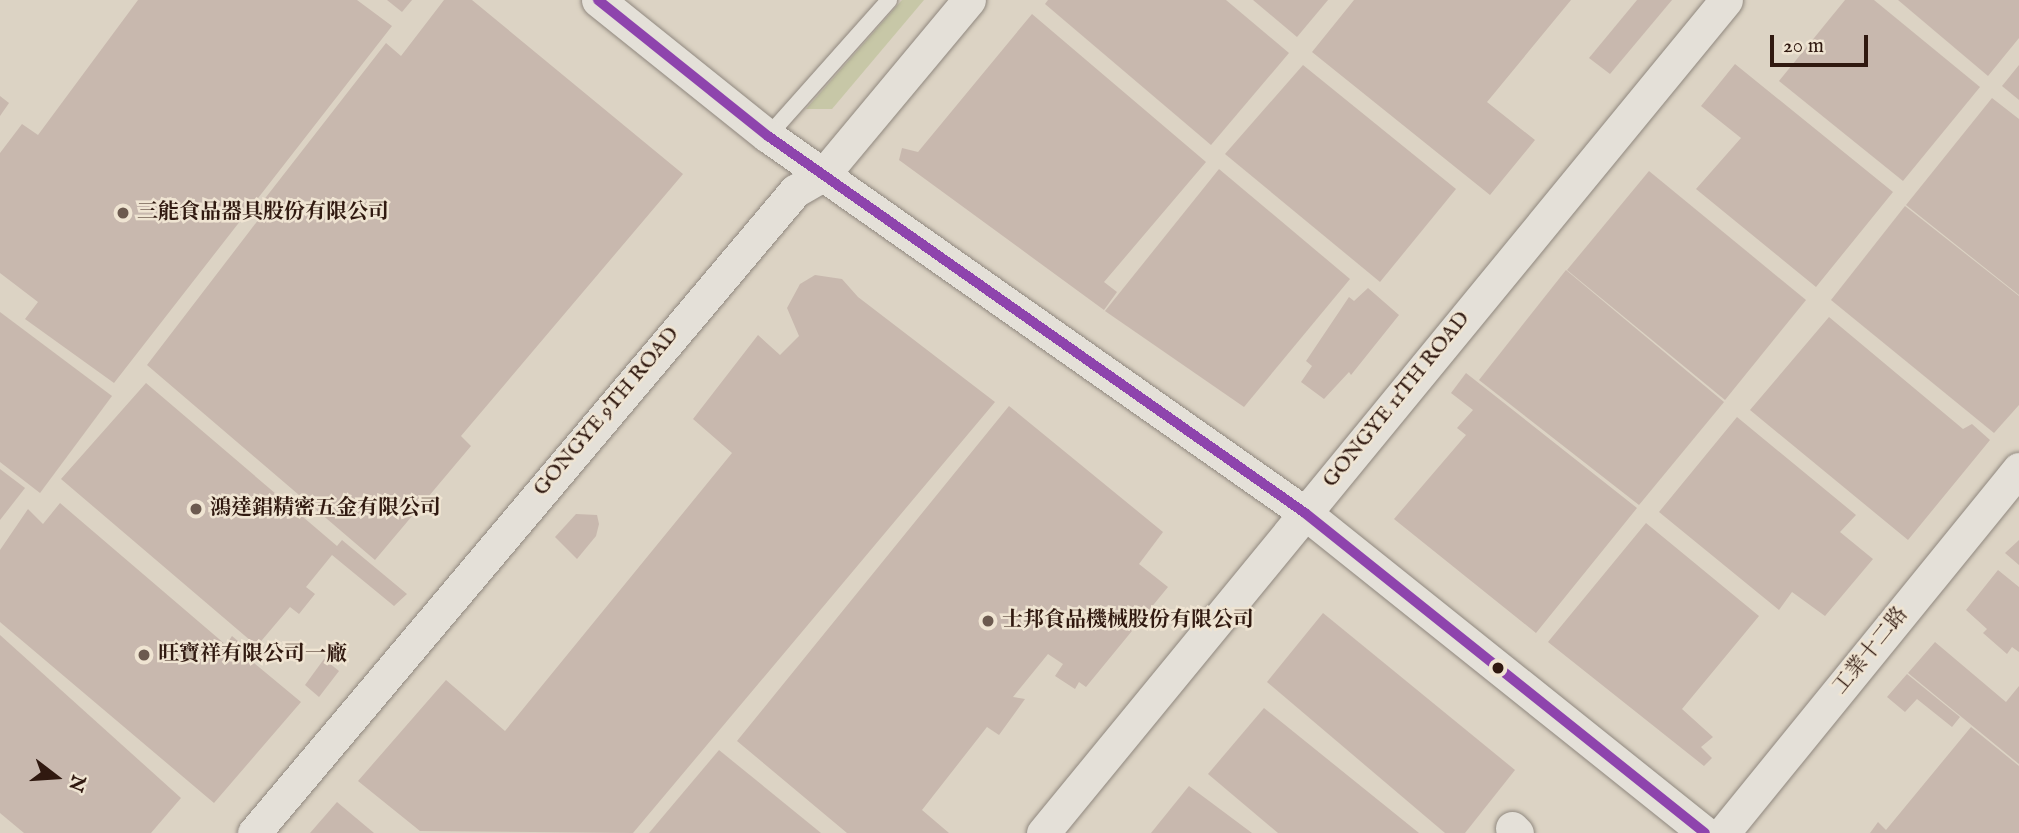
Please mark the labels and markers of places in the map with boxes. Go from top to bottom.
place label: 三能食品器具股份有限公司 [137,200,389,226]
marker: 三能食品器具股份有限公司 [115,205,131,221]
place label: 鴻達錩精密五金有限公司 [210,496,441,522]
marker: 鴻達錩精密五金有限公司 [188,501,204,517]
place label: 士邦食品機械股份有限公司 [1002,608,1254,634]
marker: 士邦食品機械股份有限公司 [980,613,996,629]
place label: 旺寶祥有限公司一廠 [158,642,347,668]
marker: 旺寶祥有限公司一廠 [136,647,152,663]
unlabelled marker [1491,661,1505,675]

